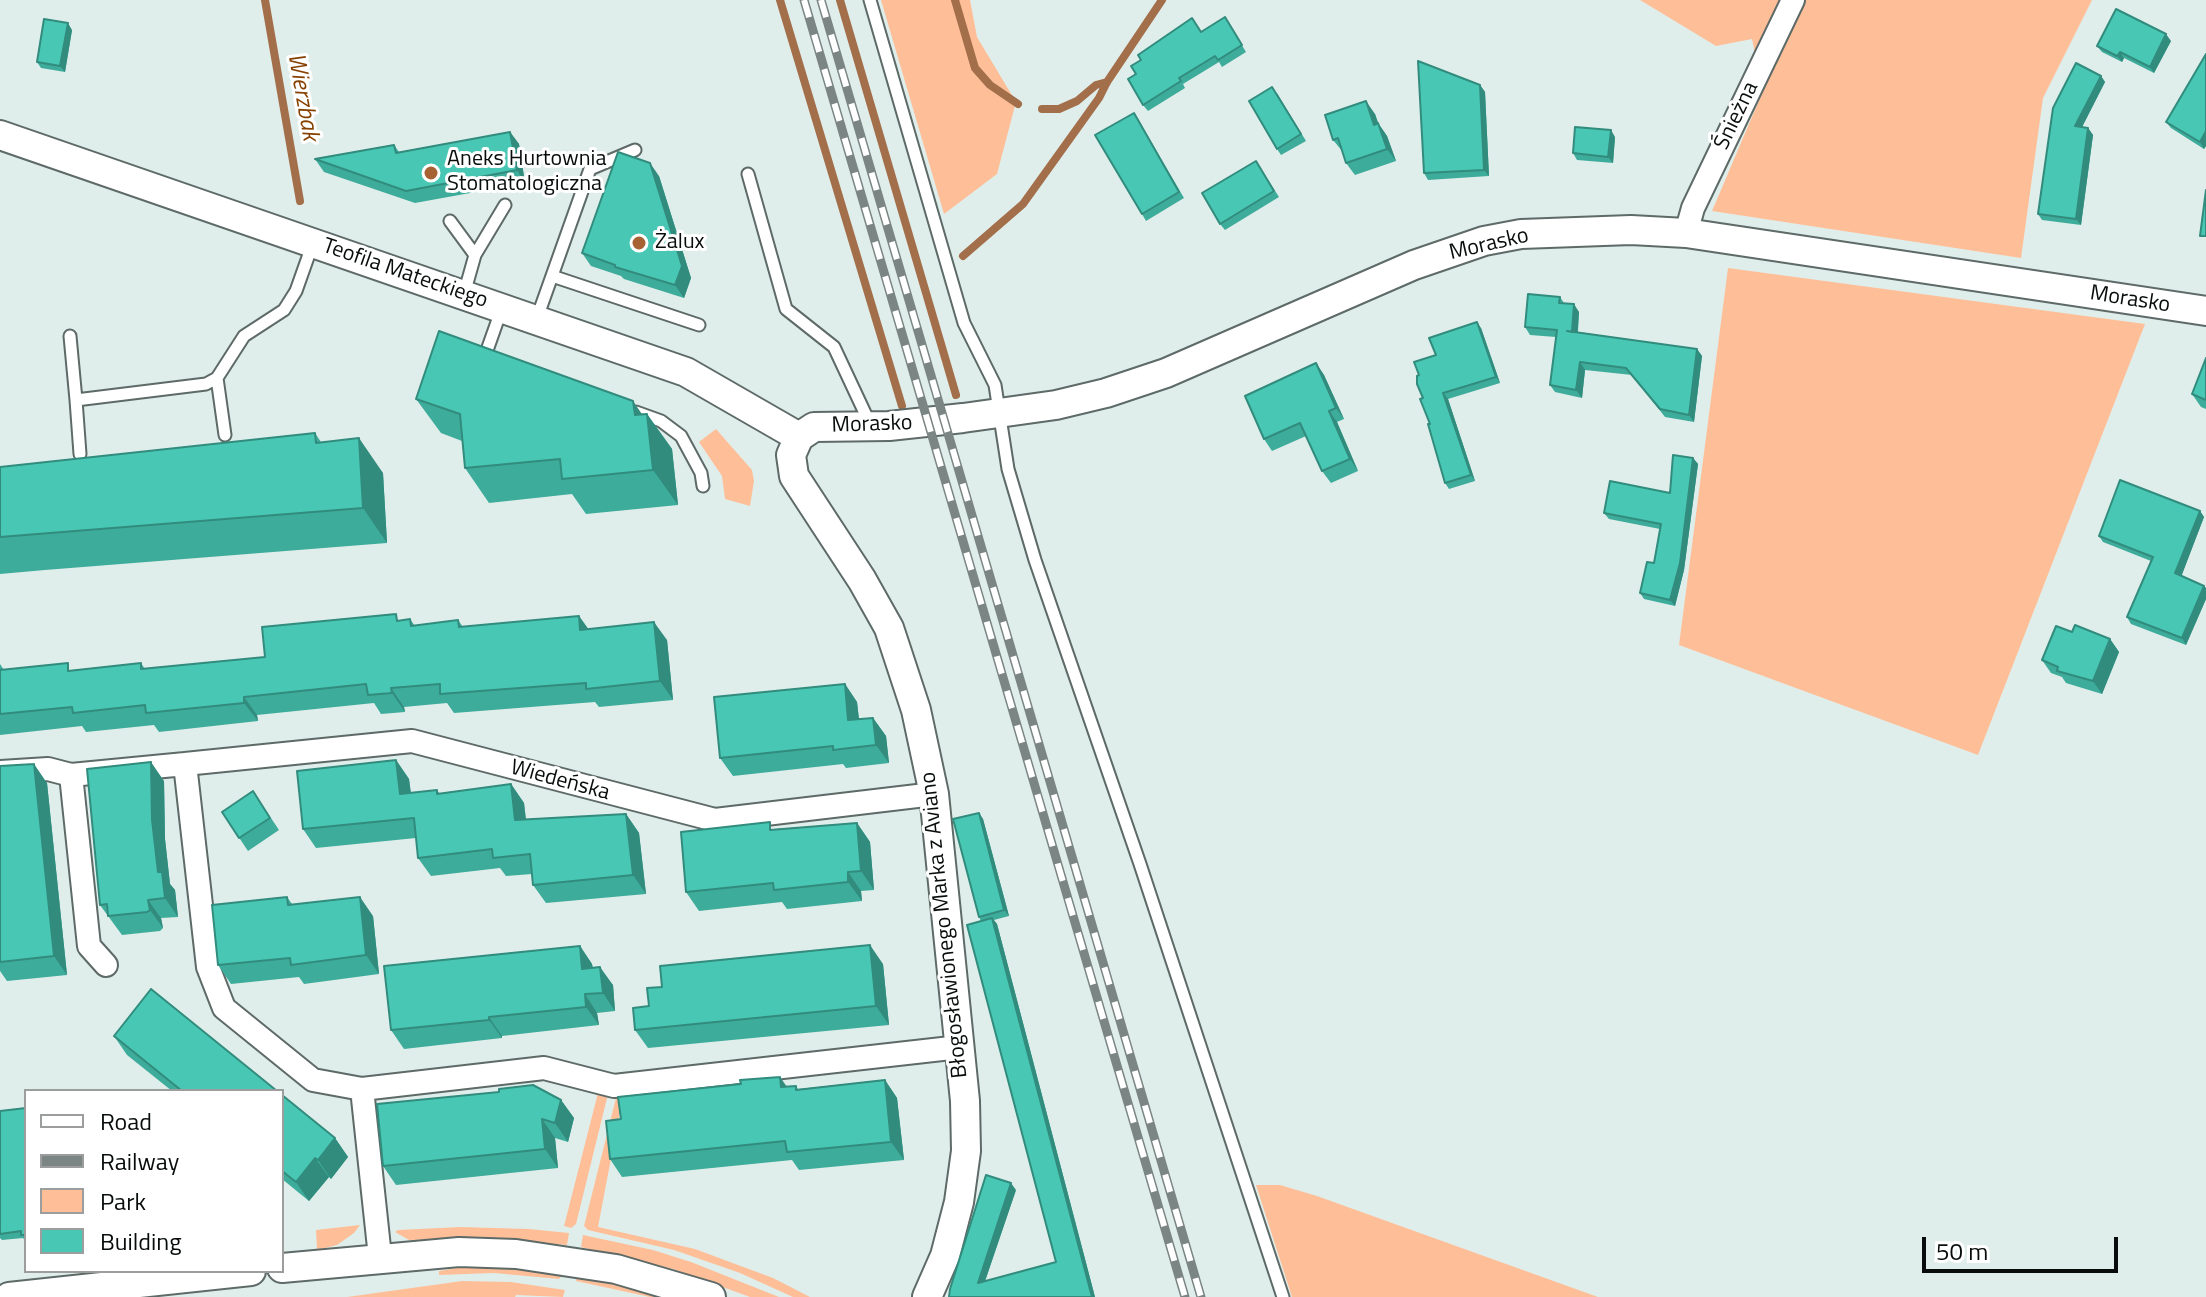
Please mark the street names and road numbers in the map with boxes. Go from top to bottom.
street label: Śnieżna [1709,78,1765,154]
street label: Morasko [1447,223,1531,267]
street label: Teofila Mateckiego [319,233,491,315]
street label: Morasko [2088,281,2172,319]
street label: Morasko [831,410,913,440]
street label: Wiedeńska [507,755,613,807]
street label: Błogosławionego Marka z Aviano [916,771,974,1079]

